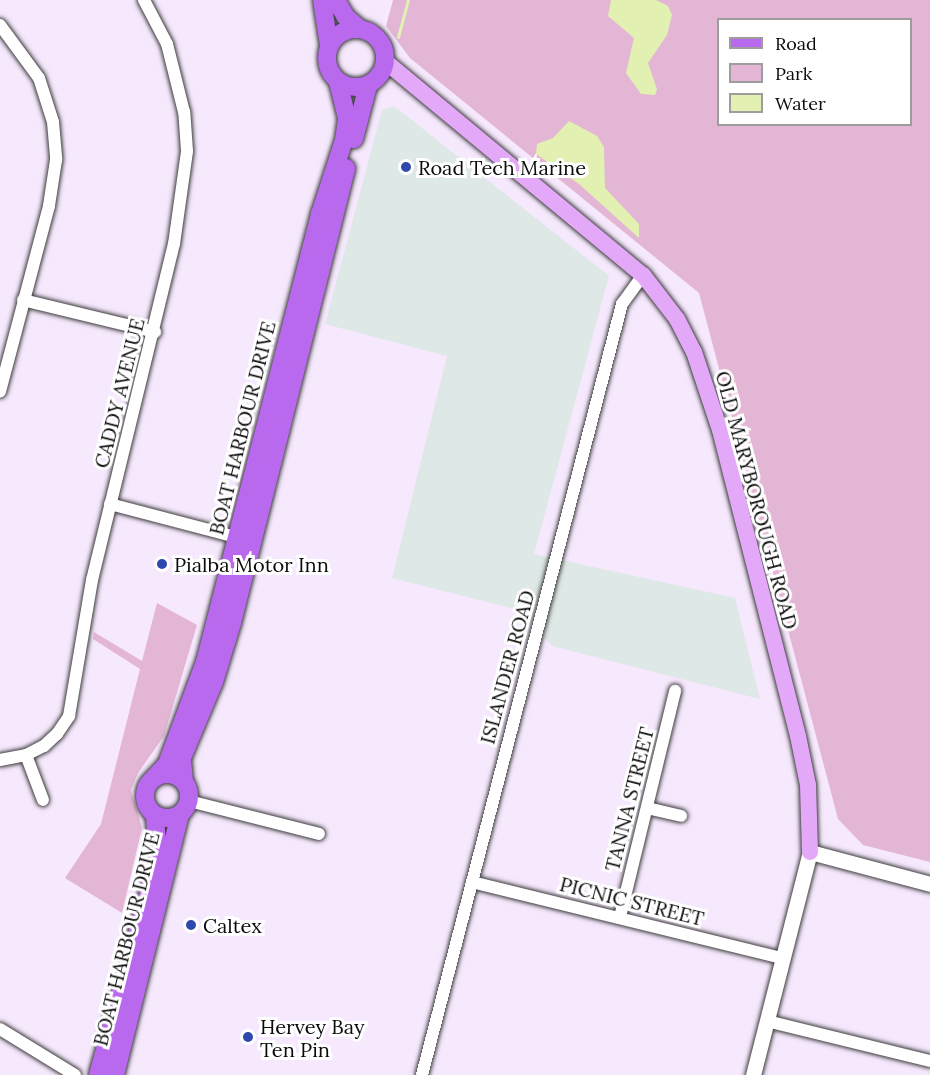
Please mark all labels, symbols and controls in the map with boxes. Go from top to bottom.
legend [717,18,912,126]
text: Road [775,32,817,55]
text: Park [775,62,812,85]
text: Water [775,92,826,115]
place label: Road Tech Marine [418,155,586,179]
marker: Road Tech Marine [399,160,413,174]
street label: CADDY AVENUE [89,316,149,470]
street label: BOAT HARBOUR DRIVE [204,319,280,537]
street label: OLD MARYBOROUGH ROAD [711,368,803,632]
place label: Pialba Motor Inn [174,552,329,576]
marker: Pialba Motor Inn [155,557,169,571]
street label: ISLANDER ROAD [475,587,539,747]
street label: TANNA STREET [600,725,658,873]
street label: BOAT HARBOUR DRIVE [88,830,164,1048]
street label: PICNIC STREET [557,871,707,931]
place label: Caltex [203,913,262,937]
marker: Caltex [184,918,198,932]
place label: Hervey Bay Ten Pin [260,1014,364,1061]
marker: Hervey Bay Ten Pin [241,1030,255,1044]

